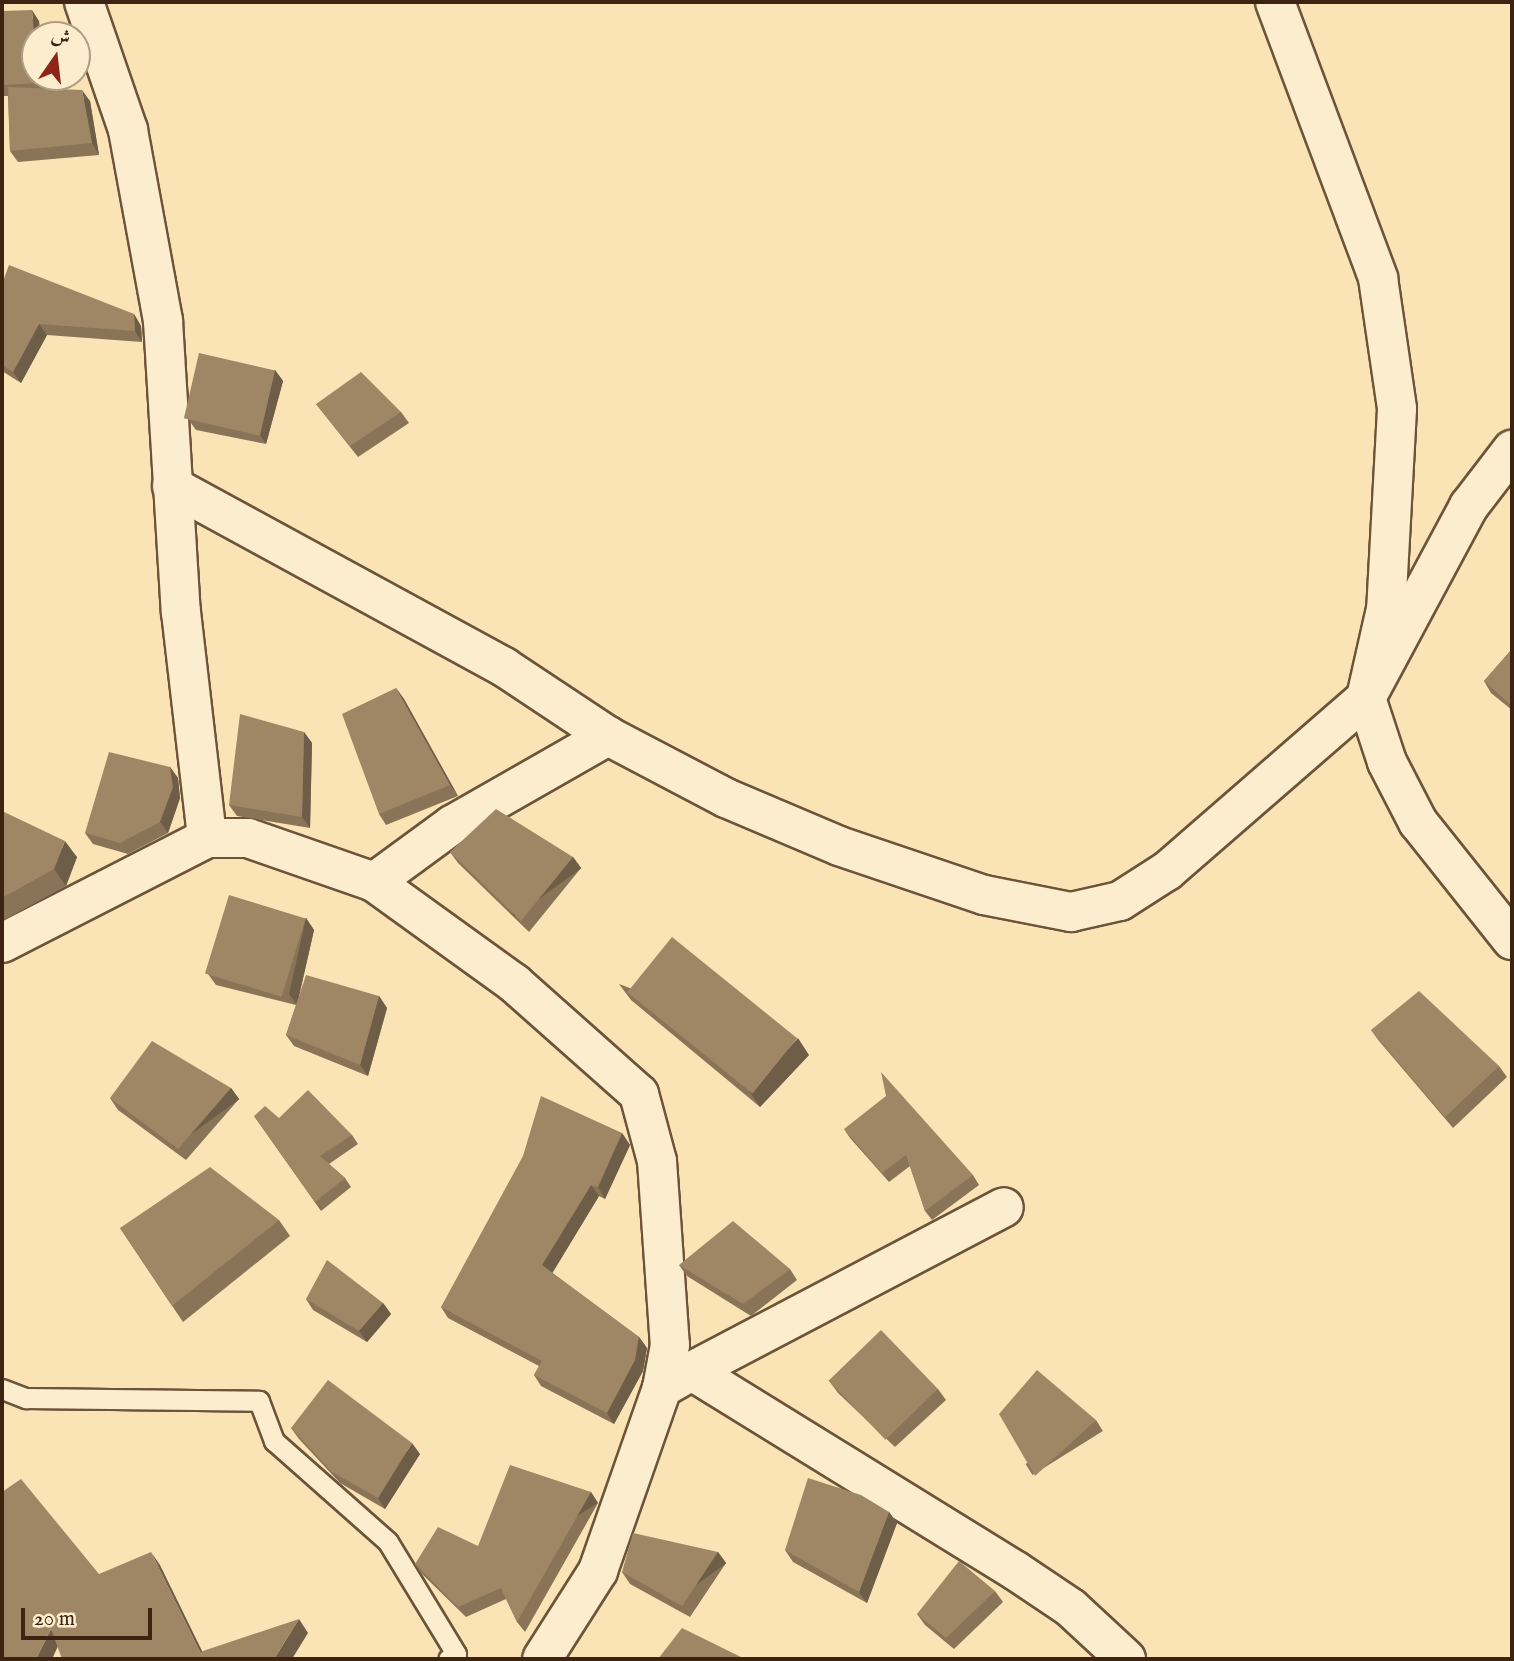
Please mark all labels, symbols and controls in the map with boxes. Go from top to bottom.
north arrow [21,21,91,91]
text: ش [49,24,73,51]
scale bar [24,1594,156,1638]
text: 20 m [34,1606,75,1633]

